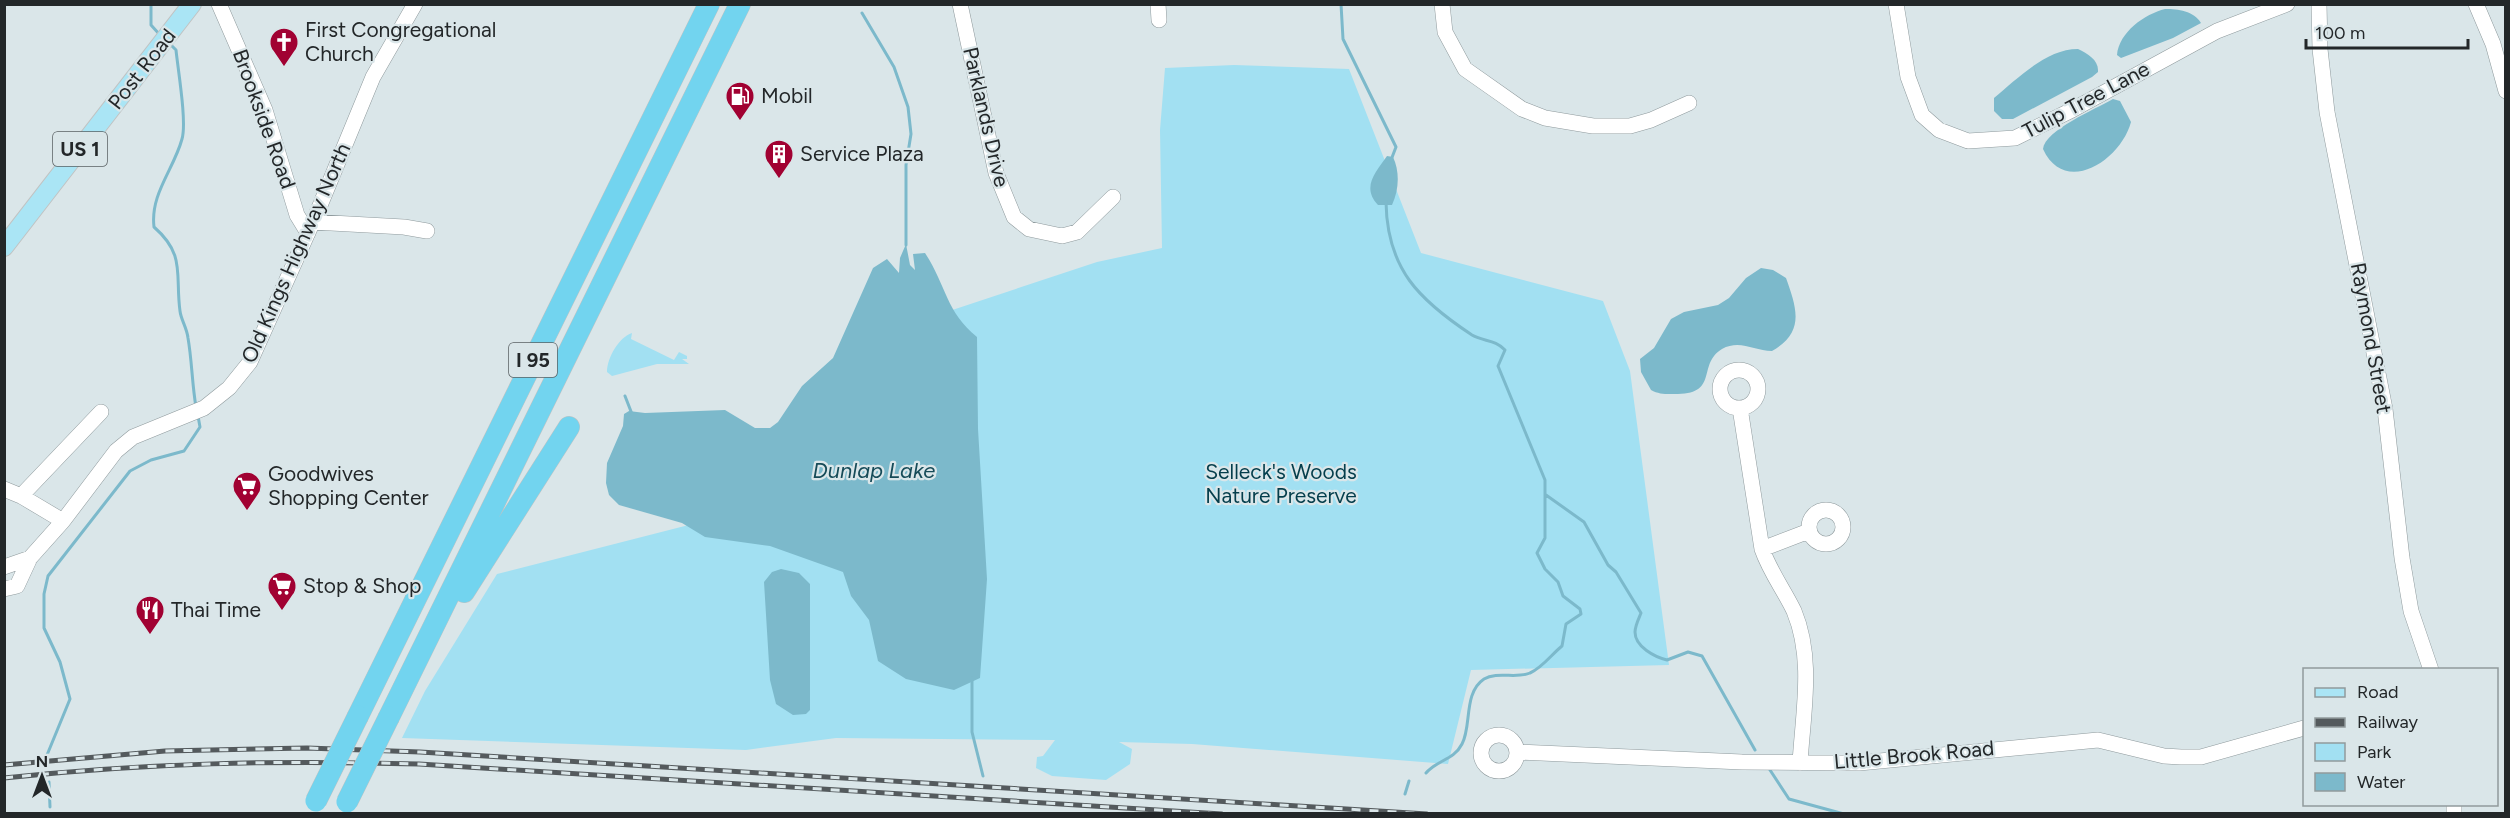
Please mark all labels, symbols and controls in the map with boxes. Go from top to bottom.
scale bar [2306,12,2468,50]
place label: First Congregational Church [305,17,496,66]
text: 100 m [2315,22,2365,44]
street label: Post Road [102,23,181,114]
church icon: First Congregational Church [268,26,300,68]
street label: Parklands Drive [958,44,1015,189]
street label: Brookside Road [228,46,301,192]
street label: Tulip Tree Lane [2018,56,2153,143]
fuel station icon: Mobil [724,80,756,122]
place label: Mobil [761,83,813,108]
road number: US 1 [53,132,107,166]
building icon: Service Plaza [763,138,795,180]
street label: Old Kings Highway North [236,139,355,367]
place label: Service Plaza [800,141,924,166]
street label: Raymond Street [2346,260,2397,415]
road number: I 95 [509,343,557,377]
water label: Dunlap Lake [813,457,935,484]
park label: Selleck's Woods Nature Preserve [1205,459,1357,508]
place label: Goodwives Shopping Center [268,461,429,510]
supermarket icon: Goodwives Shopping Center [231,470,263,512]
supermarket icon: Stop & Shop [266,570,298,612]
place label: Stop & Shop [303,573,421,598]
restaurant icon: Thai Time [134,594,166,636]
place label: Thai Time [171,597,261,622]
legend [2303,668,2498,806]
text: Road [2357,681,2398,703]
text: Railway [2357,711,2419,733]
street label: Little Brook Road [1833,735,1995,774]
text: Park [2357,741,2392,763]
north arrow [12,746,72,806]
text: N [36,752,48,771]
text: Water [2357,771,2405,793]

